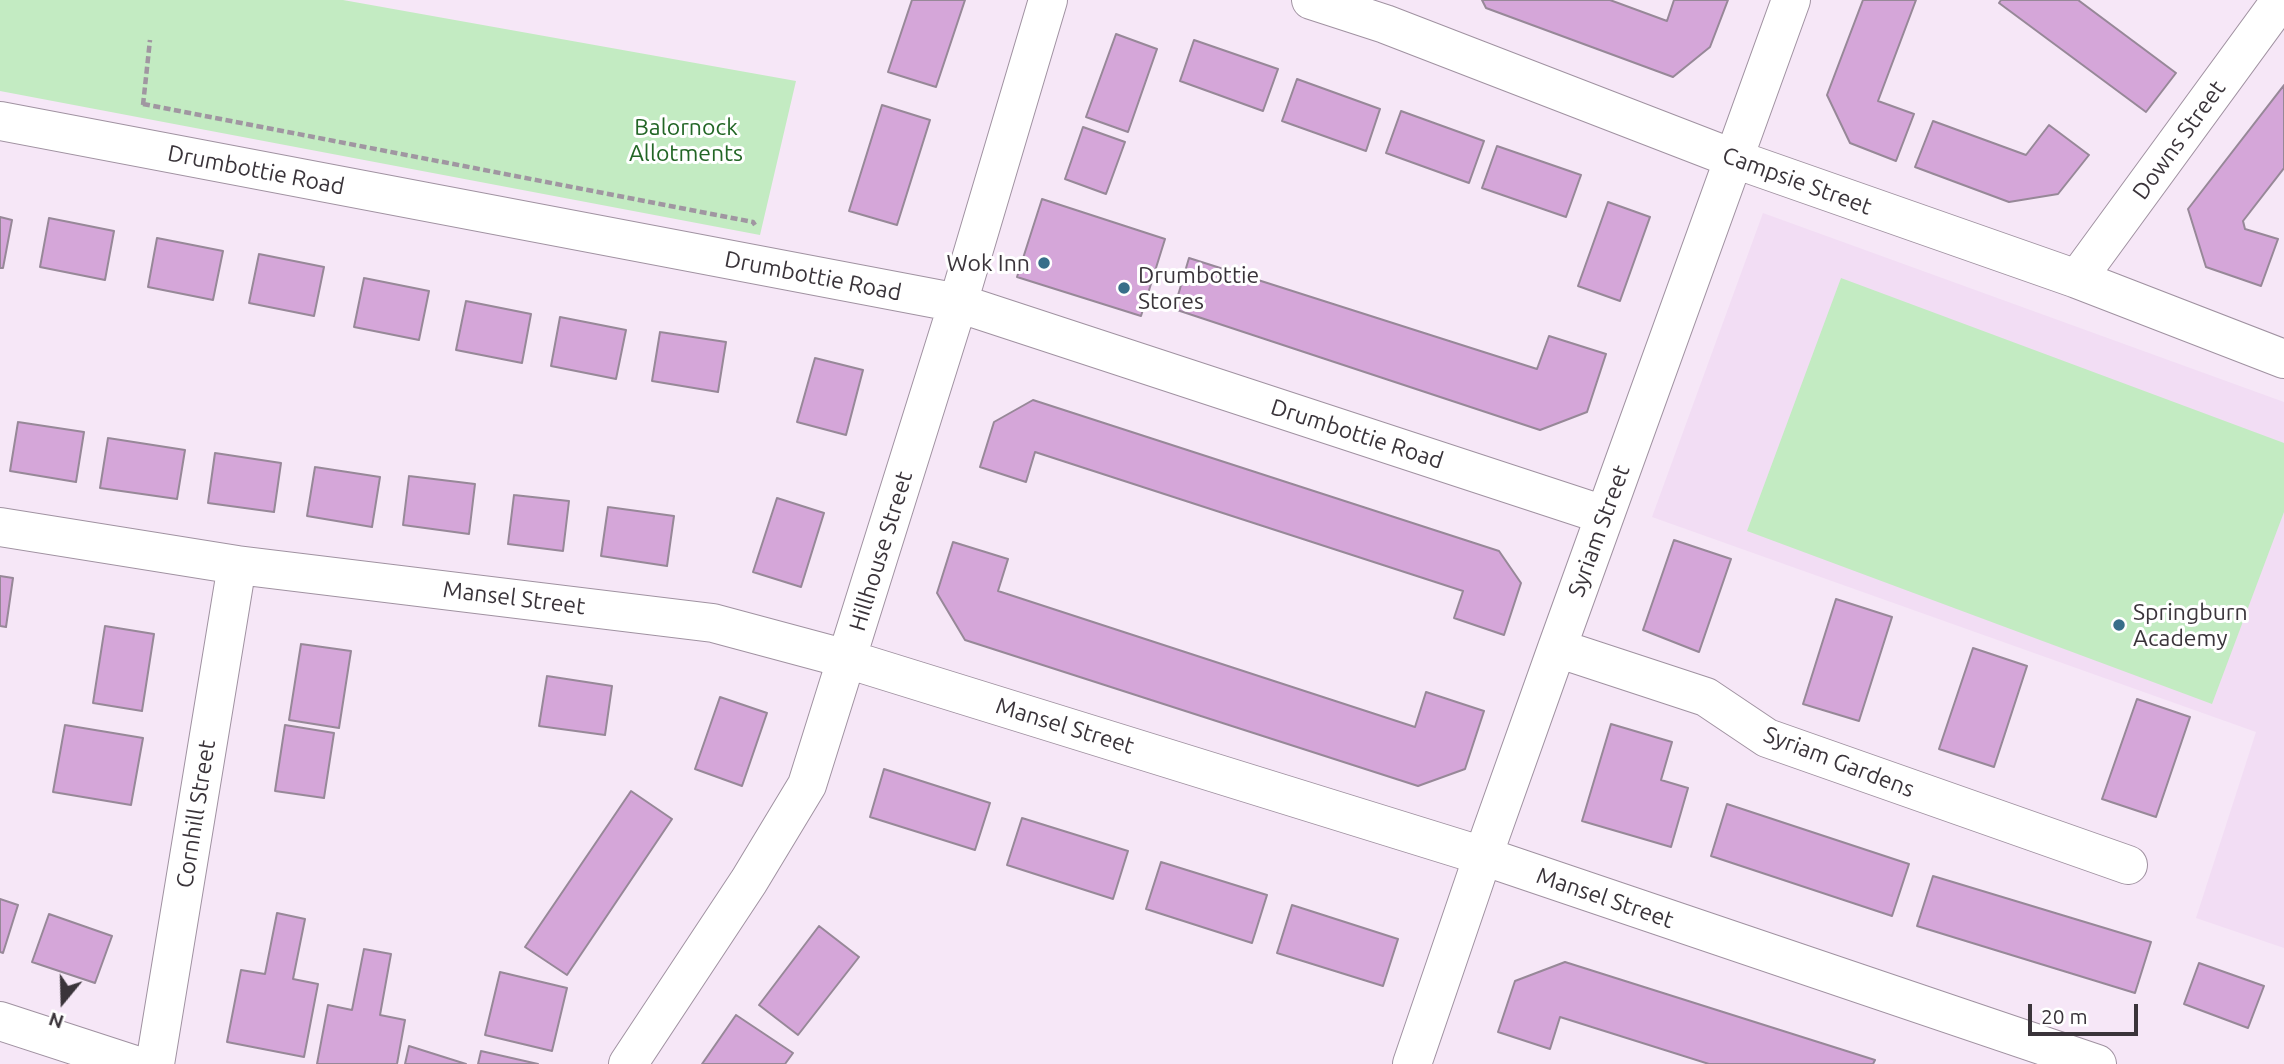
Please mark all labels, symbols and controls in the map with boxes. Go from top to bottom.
street label: Downs Street [2127,75,2231,205]
park label: Balornock Allotments [629,113,743,167]
street label: Drumbottie Road [165,139,347,201]
street label: Campsie Street [1719,141,1875,221]
street label: Drumbottie Road [722,245,904,307]
place label: Wok Inn [947,249,1030,277]
marker: Wok Inn [1036,255,1052,271]
place label: Drumbottie Stores [1138,261,1259,315]
marker: Drumbottie Stores [1116,280,1132,296]
street label: Drumbottie Road [1267,393,1447,475]
street label: Syriam Street [1562,461,1636,601]
street label: Hillhouse Street [844,468,918,634]
street label: Mansel Street [441,576,587,620]
place label: Springburn Academy [2133,598,2248,652]
marker: Springburn Academy [2111,617,2127,633]
street label: Mansel Street [993,692,1137,760]
street label: Syriam Gardens [1760,721,1918,803]
street label: Cornhill Street [171,738,221,890]
street label: Mansel Street [1533,862,1677,934]
north arrow [28,966,98,1036]
scale bar [2032,990,2142,1034]
text: 20 m [2041,1004,2088,1028]
text: N [46,1008,66,1034]

